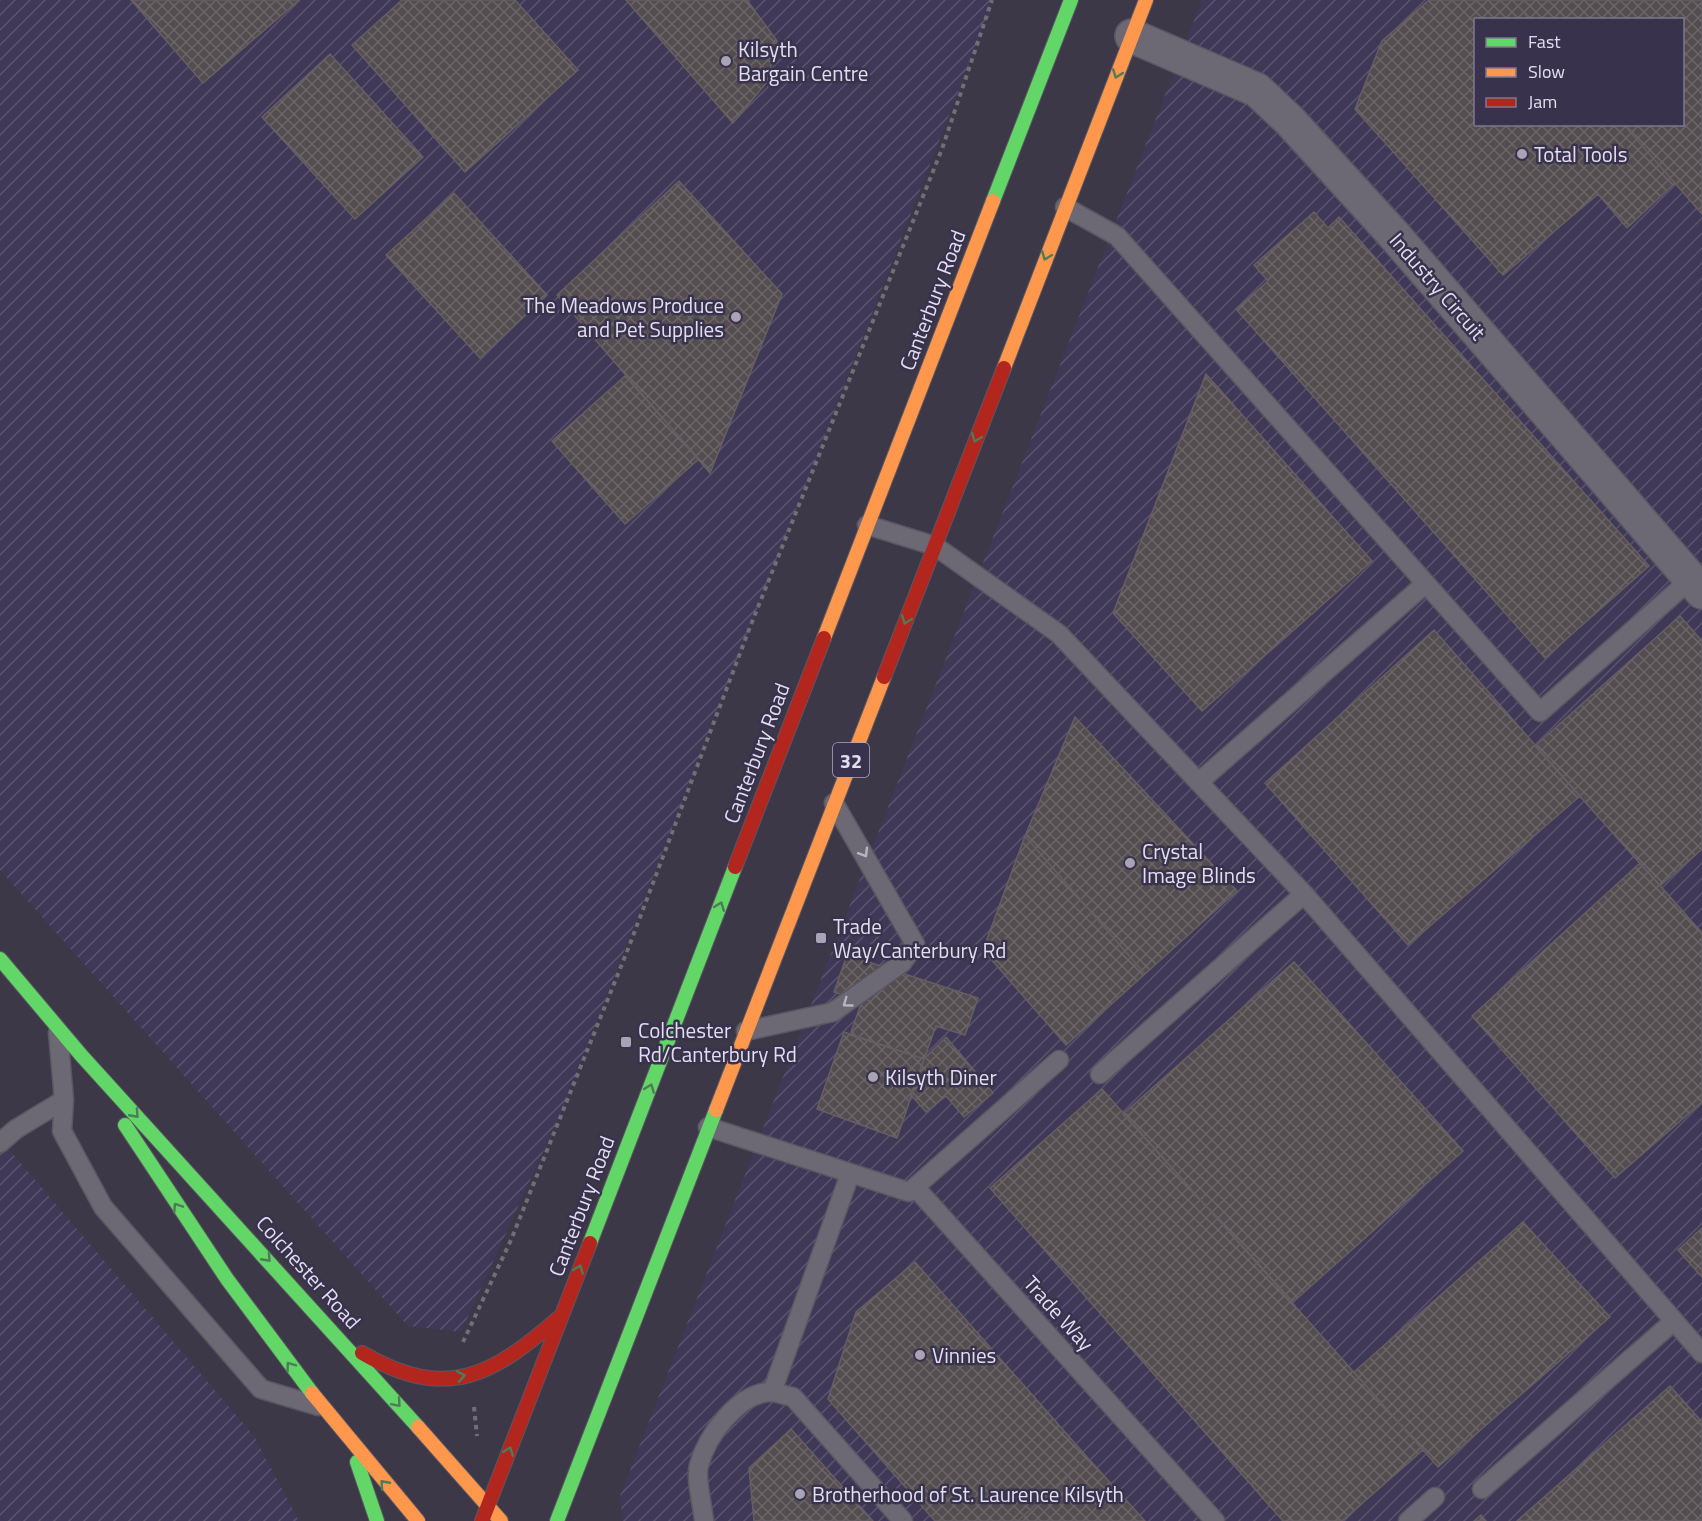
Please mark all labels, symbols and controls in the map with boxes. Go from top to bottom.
legend [1474,18,1684,126]
text: Fast [1528,28,1561,55]
place label: Kilsyth Bargain Centre [738,33,868,89]
marker: Kilsyth Bargain Centre [719,54,733,68]
text: Slow [1528,58,1565,85]
one-way arrow [1112,68,1124,79]
text: Jam [1528,88,1557,115]
place label: Total Tools [1534,138,1627,170]
marker: Total Tools [1515,147,1529,161]
street label: Canterbury Road [891,225,973,375]
street label: Industry Circuit [1382,225,1494,347]
one-way arrow [1041,250,1054,261]
place label: The Meadows Produce and Pet Supplies [523,289,724,345]
marker: The Meadows Produce and Pet Supplies [729,310,743,324]
one-way arrow [971,432,984,443]
one-way arrow [901,614,913,625]
street label: Canterbury Road [715,678,797,828]
road number: 32 [833,743,869,777]
place label: Crystal Image Blinds [1142,835,1256,891]
one-way arrow [857,847,869,857]
marker: Crystal Image Blinds [1123,856,1137,870]
one-way arrow [713,901,725,912]
place label: Trade Way/Canterbury Rd [833,910,1006,966]
marker: Trade Way/Canterbury Rd [814,931,828,945]
one-way arrow [842,995,853,1006]
place label: Colchester Rd/Canterbury Rd [638,1014,797,1070]
marker: Colchester Rd/Canterbury Rd [619,1035,633,1049]
place label: Kilsyth Diner [885,1061,997,1093]
marker: Kilsyth Diner [866,1070,880,1084]
one-way arrow [642,1083,655,1093]
one-way arrow [128,1107,139,1117]
street label: Canterbury Road [540,1131,622,1281]
one-way arrow [173,1203,184,1214]
street label: Colchester Road [249,1208,369,1336]
one-way arrow [260,1251,271,1261]
one-way arrow [572,1265,584,1276]
street label: Trade Way [1016,1268,1102,1358]
place label: Vinnies [932,1339,996,1371]
marker: Vinnies [913,1348,927,1362]
one-way arrow [287,1361,298,1372]
one-way arrow [456,1370,466,1383]
one-way arrow [390,1396,401,1407]
one-way arrow [502,1446,514,1457]
place label: Brotherhood of St. Laurence Kilsyth [812,1478,1124,1510]
one-way arrow [380,1480,391,1490]
marker: Brotherhood of St. Laurence Kilsyth [793,1487,807,1501]

